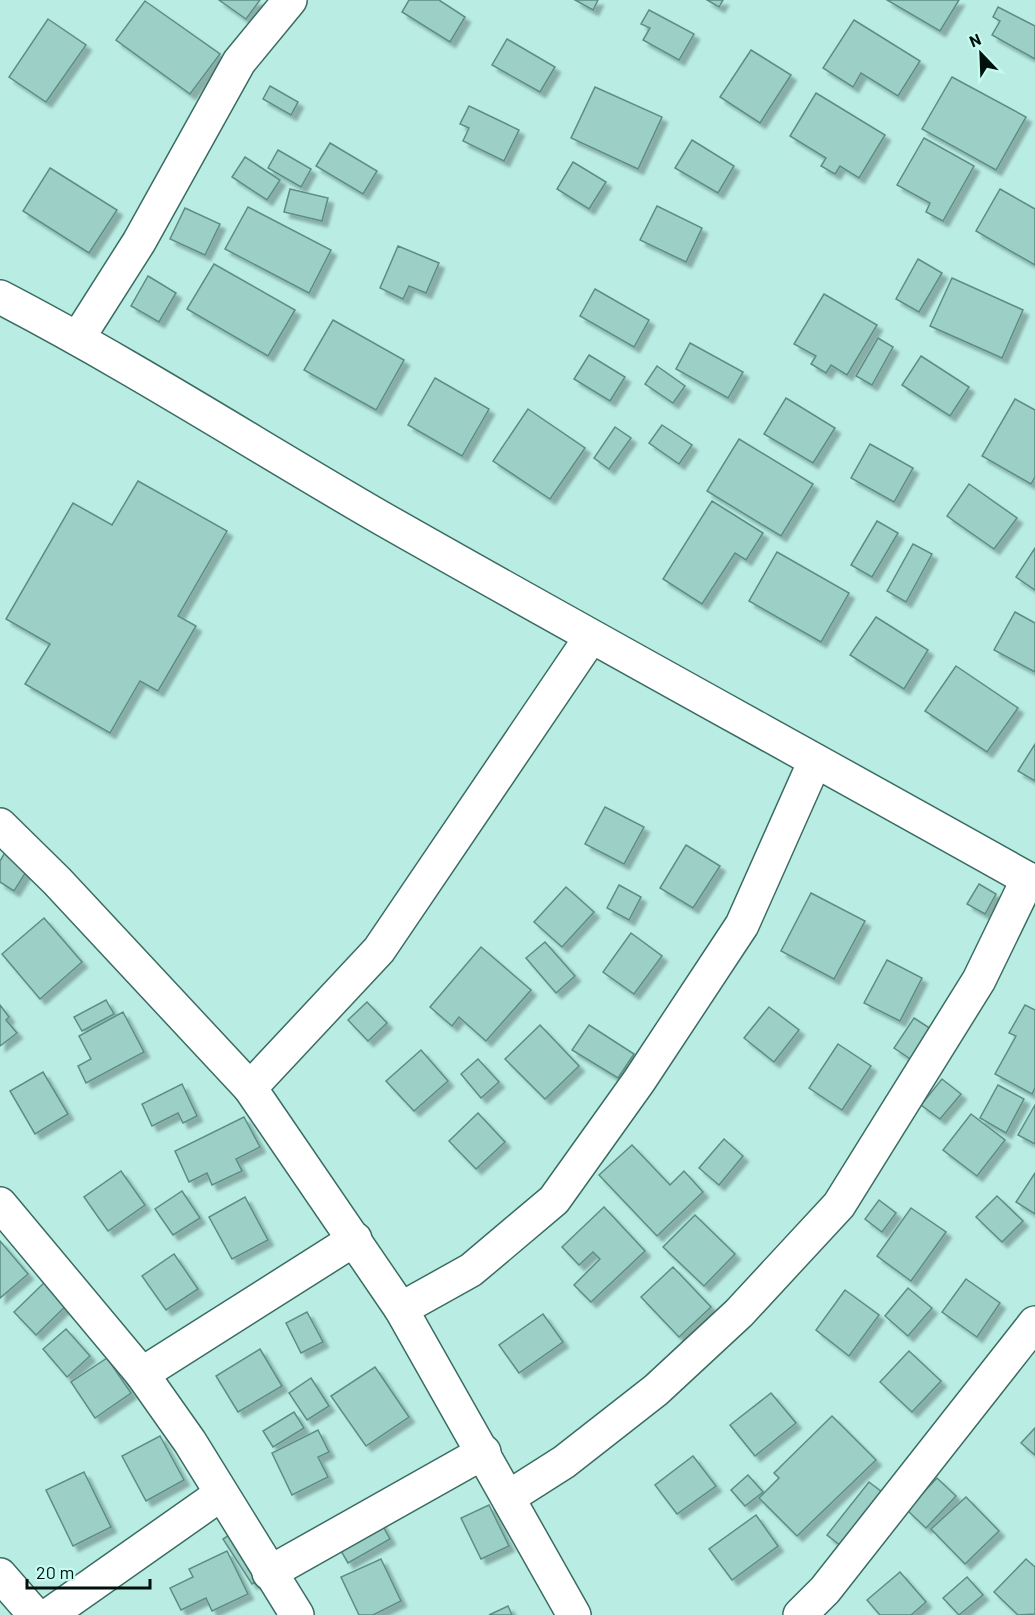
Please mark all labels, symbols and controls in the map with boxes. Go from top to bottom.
north arrow [951,24,1011,84]
text: N [966,29,984,51]
scale bar [27,1552,150,1590]
text: 20 m [36,1561,74,1583]

